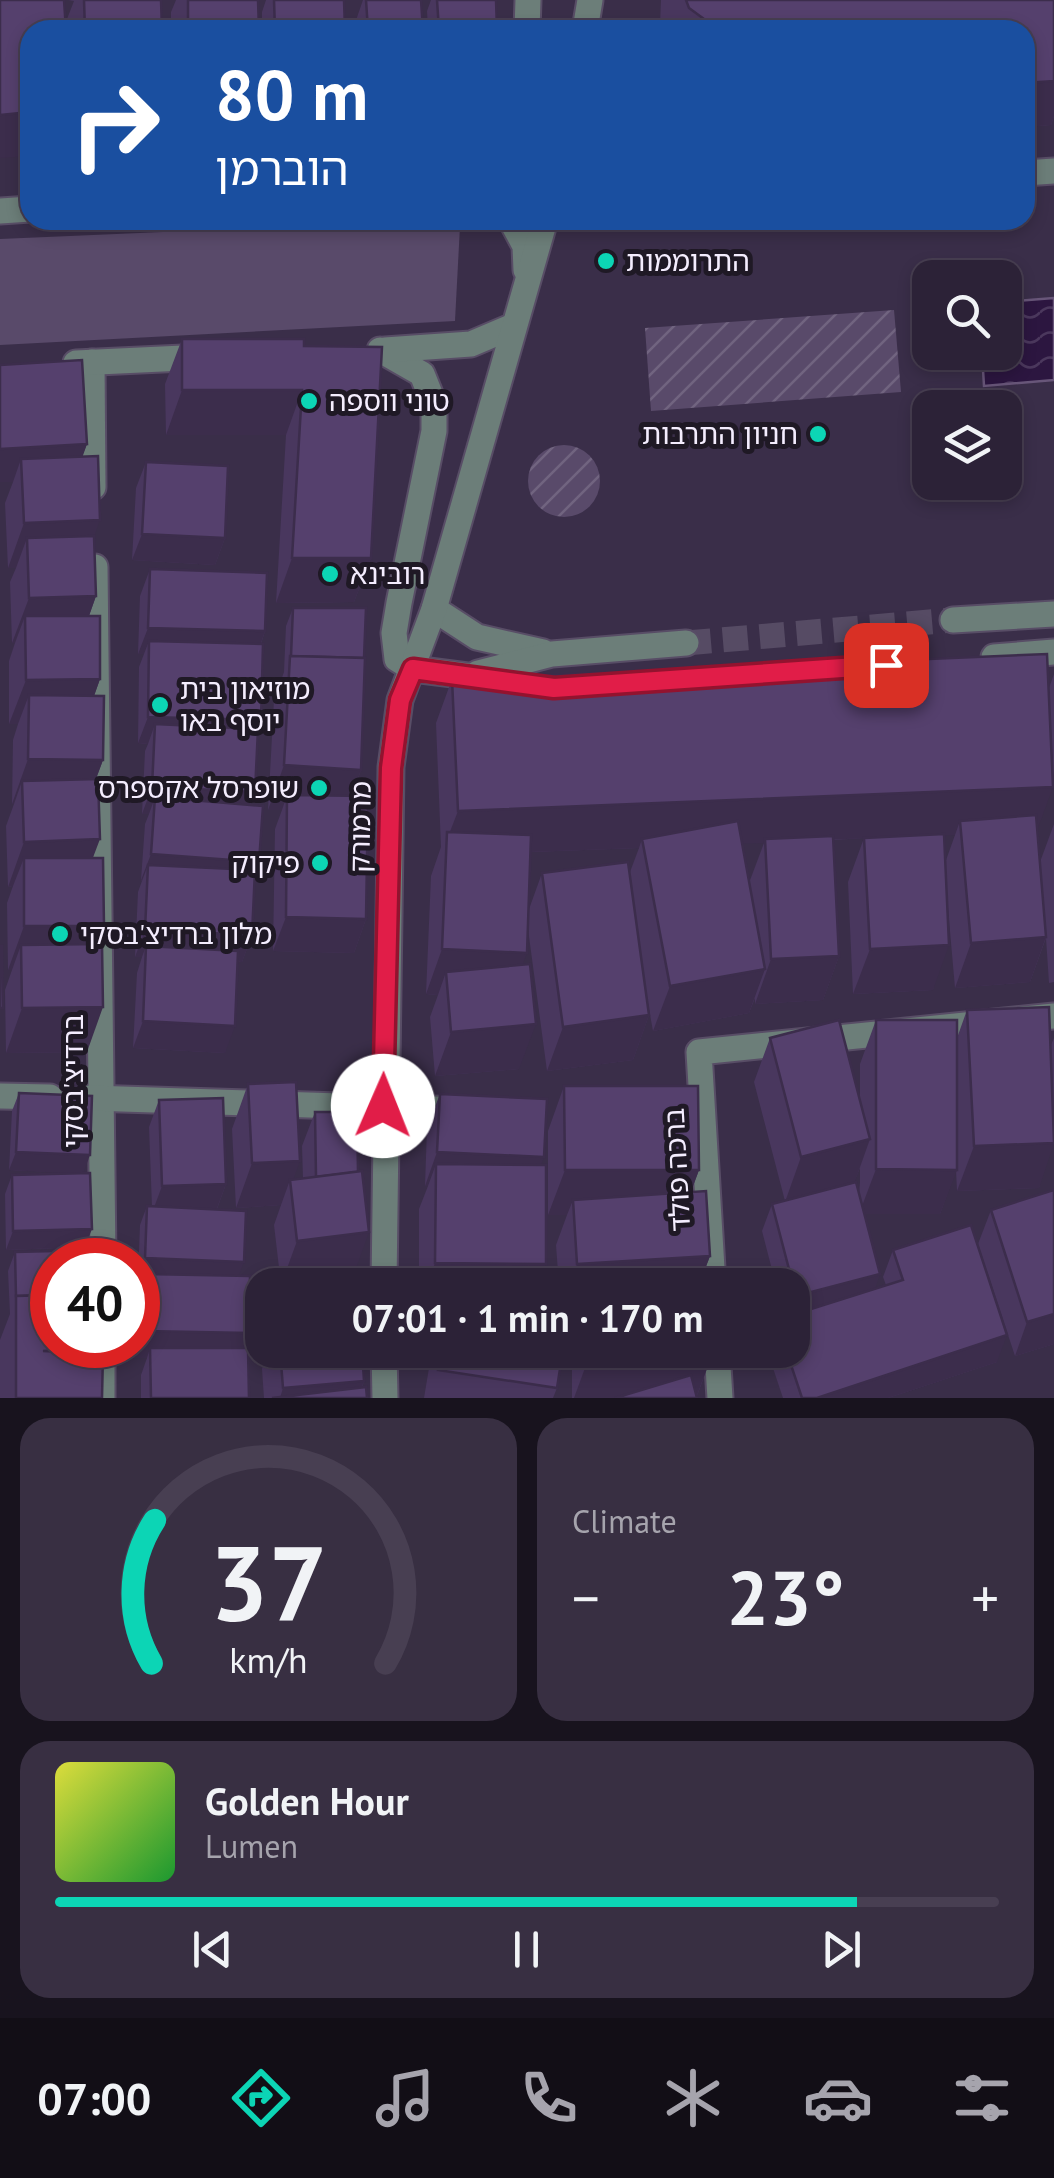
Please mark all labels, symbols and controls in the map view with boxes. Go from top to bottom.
text: 80 m [215,49,368,139]
icon: right [50,60,180,190]
text: הוברמן [215,139,349,197]
place label: התרוממות [626,242,750,279]
marker: התרוממות [595,250,617,272]
map controls [912,260,1022,500]
button: search [912,260,1022,370]
place label: טוני ווספה [329,382,450,419]
marker: טוני ווספה [298,390,320,412]
button: layers [912,390,1022,500]
place label: חניון התרבות [642,415,798,452]
marker: חניון התרבות [807,423,829,445]
place label: רובינא [350,555,426,592]
marker: רובינא [319,563,341,585]
pin [844,623,929,708]
icon: arrive [859,638,914,693]
place label: מוזיאון בית יוסף באו [180,670,310,739]
marker: מוזיאון בית יוסף באו [149,694,171,716]
place label: שופרסל אקספרס [98,769,299,806]
marker: שופרסל אקספרס [308,777,330,799]
street label: מרמורק [340,781,379,873]
place label: פיקוק [231,844,300,881]
marker: פיקוק [309,852,331,874]
place label: מלון ברדיצ'בסקי [80,915,272,952]
marker: מלון ברדיצ'בסקי [49,923,71,945]
street label: ברדיצ'בסקי [54,1014,91,1148]
position arrow [331,1054,435,1158]
street label: ברכה פולד [655,1107,698,1233]
speed limit sign: 40 [30,1238,160,1368]
text: 07:01 · 1 min · 170 m [352,1293,703,1342]
text: Climate [572,1500,677,1542]
text: 37 [210,1515,327,1650]
text: 23° [727,1549,844,1646]
text: − [572,1562,600,1633]
text: + [971,1562,999,1633]
text: km/h [229,1637,308,1683]
text: Golden Hour [205,1776,409,1825]
text: Lumen [205,1825,298,1867]
icon: previous [185,1922,240,1977]
icon: pause [499,1922,554,1977]
icon: next [814,1922,869,1977]
icon: directions [226,2063,296,2133]
icon: music [370,2063,440,2133]
icon: phone [514,2063,584,2133]
icon: climate [658,2063,728,2133]
icon: car [803,2063,873,2133]
icon: filters [947,2063,1017,2133]
text: 07:00 [37,2069,151,2127]

